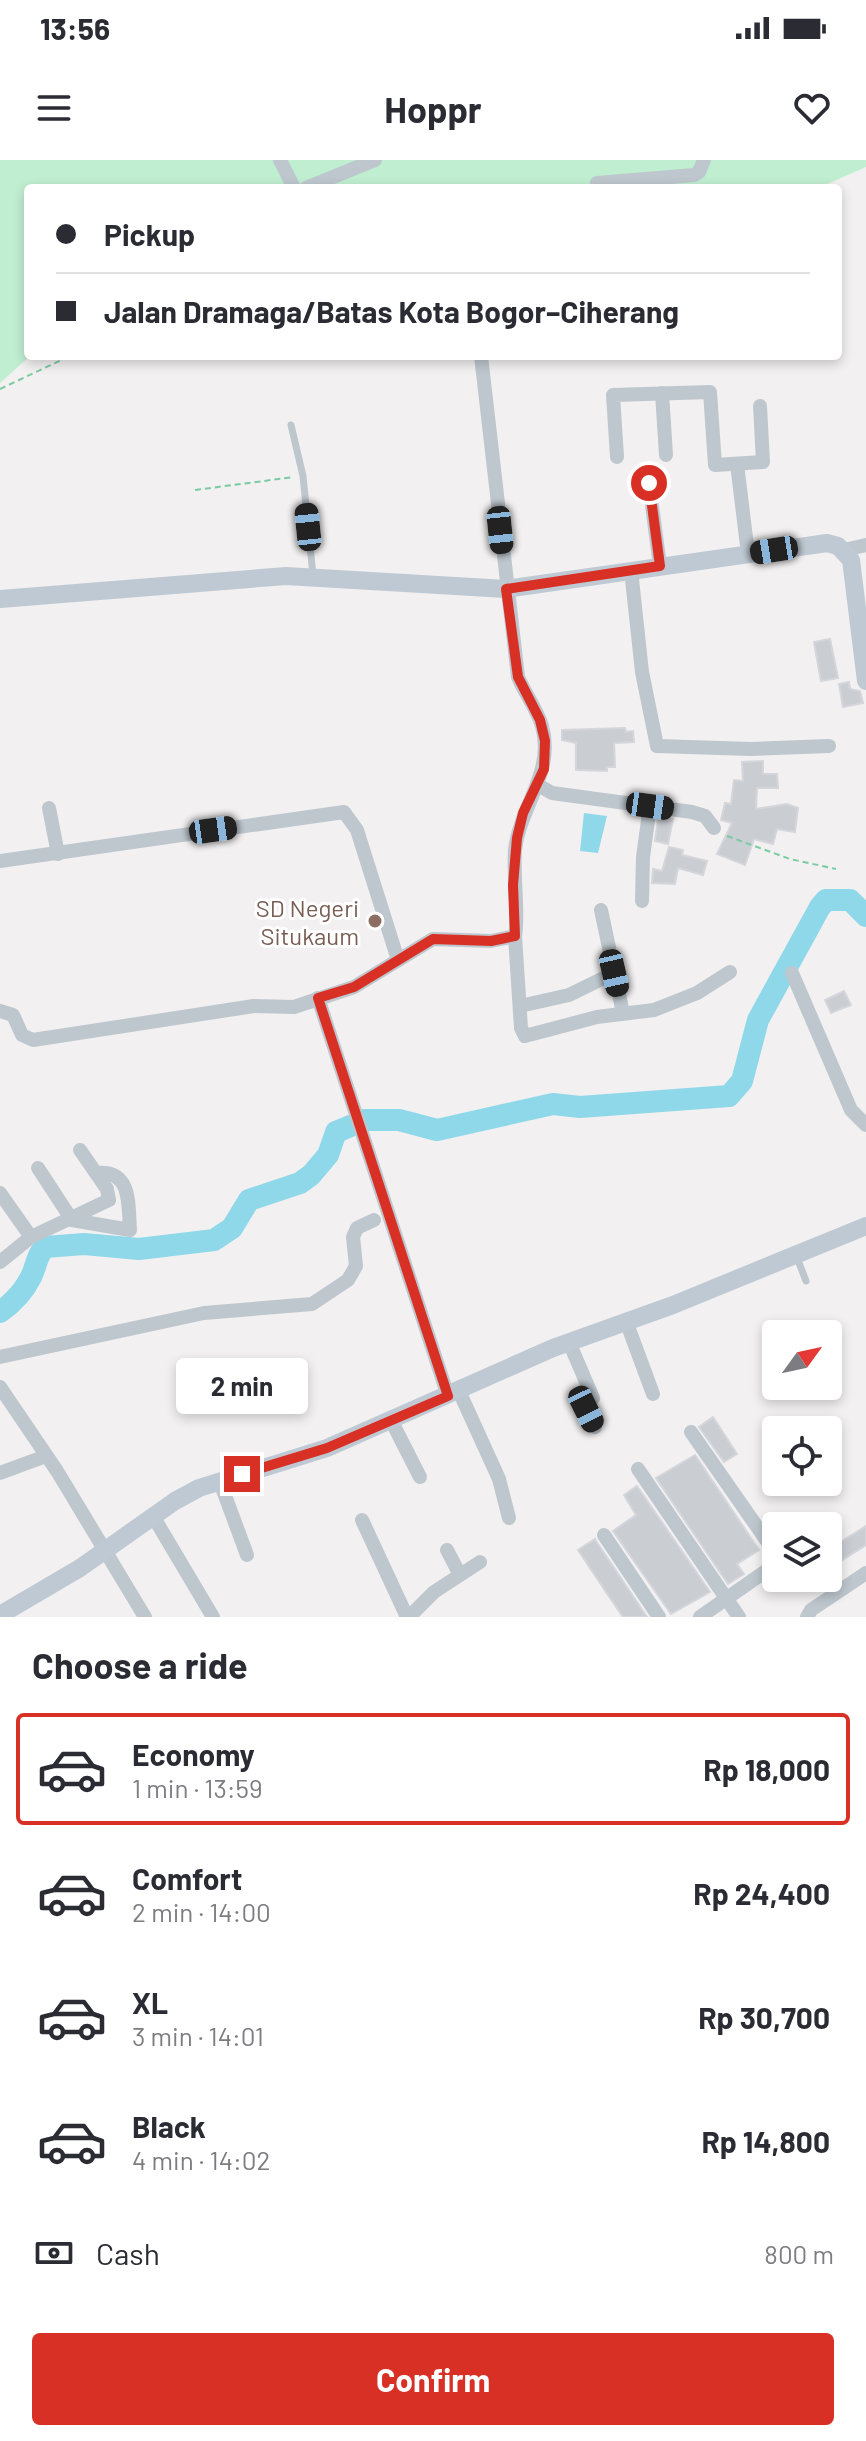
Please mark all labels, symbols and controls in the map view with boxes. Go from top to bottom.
text: 13:56 [40,10,110,46]
icon: menu [32,86,76,130]
icon: heart [790,86,834,130]
text: Hoppr [384,87,482,130]
text: Pickup [104,216,195,252]
text: Jalan Dramaga/Batas Kota Bogor–Ciherang [104,293,679,329]
route start [631,465,667,501]
car [294,502,322,552]
car [486,505,514,555]
car [748,534,800,566]
car [625,791,675,821]
car [188,815,238,845]
place label: SD Negeri Situkaum [256,893,359,950]
marker: SD Negeri Situkaum [366,912,384,930]
car [597,947,631,999]
north arrow [762,1320,842,1400]
map controls [762,1320,842,1592]
callout: 2 min [176,1358,308,1414]
text: 2 min [211,1370,273,1401]
car [565,1382,607,1436]
button: locate [762,1416,842,1496]
route end [224,1456,260,1492]
button: layers [762,1512,842,1592]
text: Choose a ride [32,1643,248,1686]
icon: car [36,1733,108,1805]
text: Economy [132,1736,255,1772]
text: Rp 18,000 [703,1751,830,1787]
text: 1 min · 13:59 [132,1772,263,1803]
icon: car [36,1857,108,1929]
text: Comfort [132,1860,242,1896]
text: Rp 24,400 [693,1875,830,1911]
text: 2 min · 14:00 [132,1896,271,1927]
icon: car [36,1981,108,2053]
text: XL [132,1984,168,2020]
text: Rp 30,700 [698,1999,830,2035]
text: 3 min · 14:01 [132,2020,264,2051]
icon: car [36,2105,108,2177]
text: Black [132,2108,206,2144]
text: Rp 14,800 [701,2123,830,2159]
text: 4 min · 14:02 [132,2144,270,2175]
icon: cash [32,2231,76,2275]
text: Cash [96,2235,160,2271]
text: 800 m [764,2238,834,2269]
button: Confirm [32,2333,834,2425]

